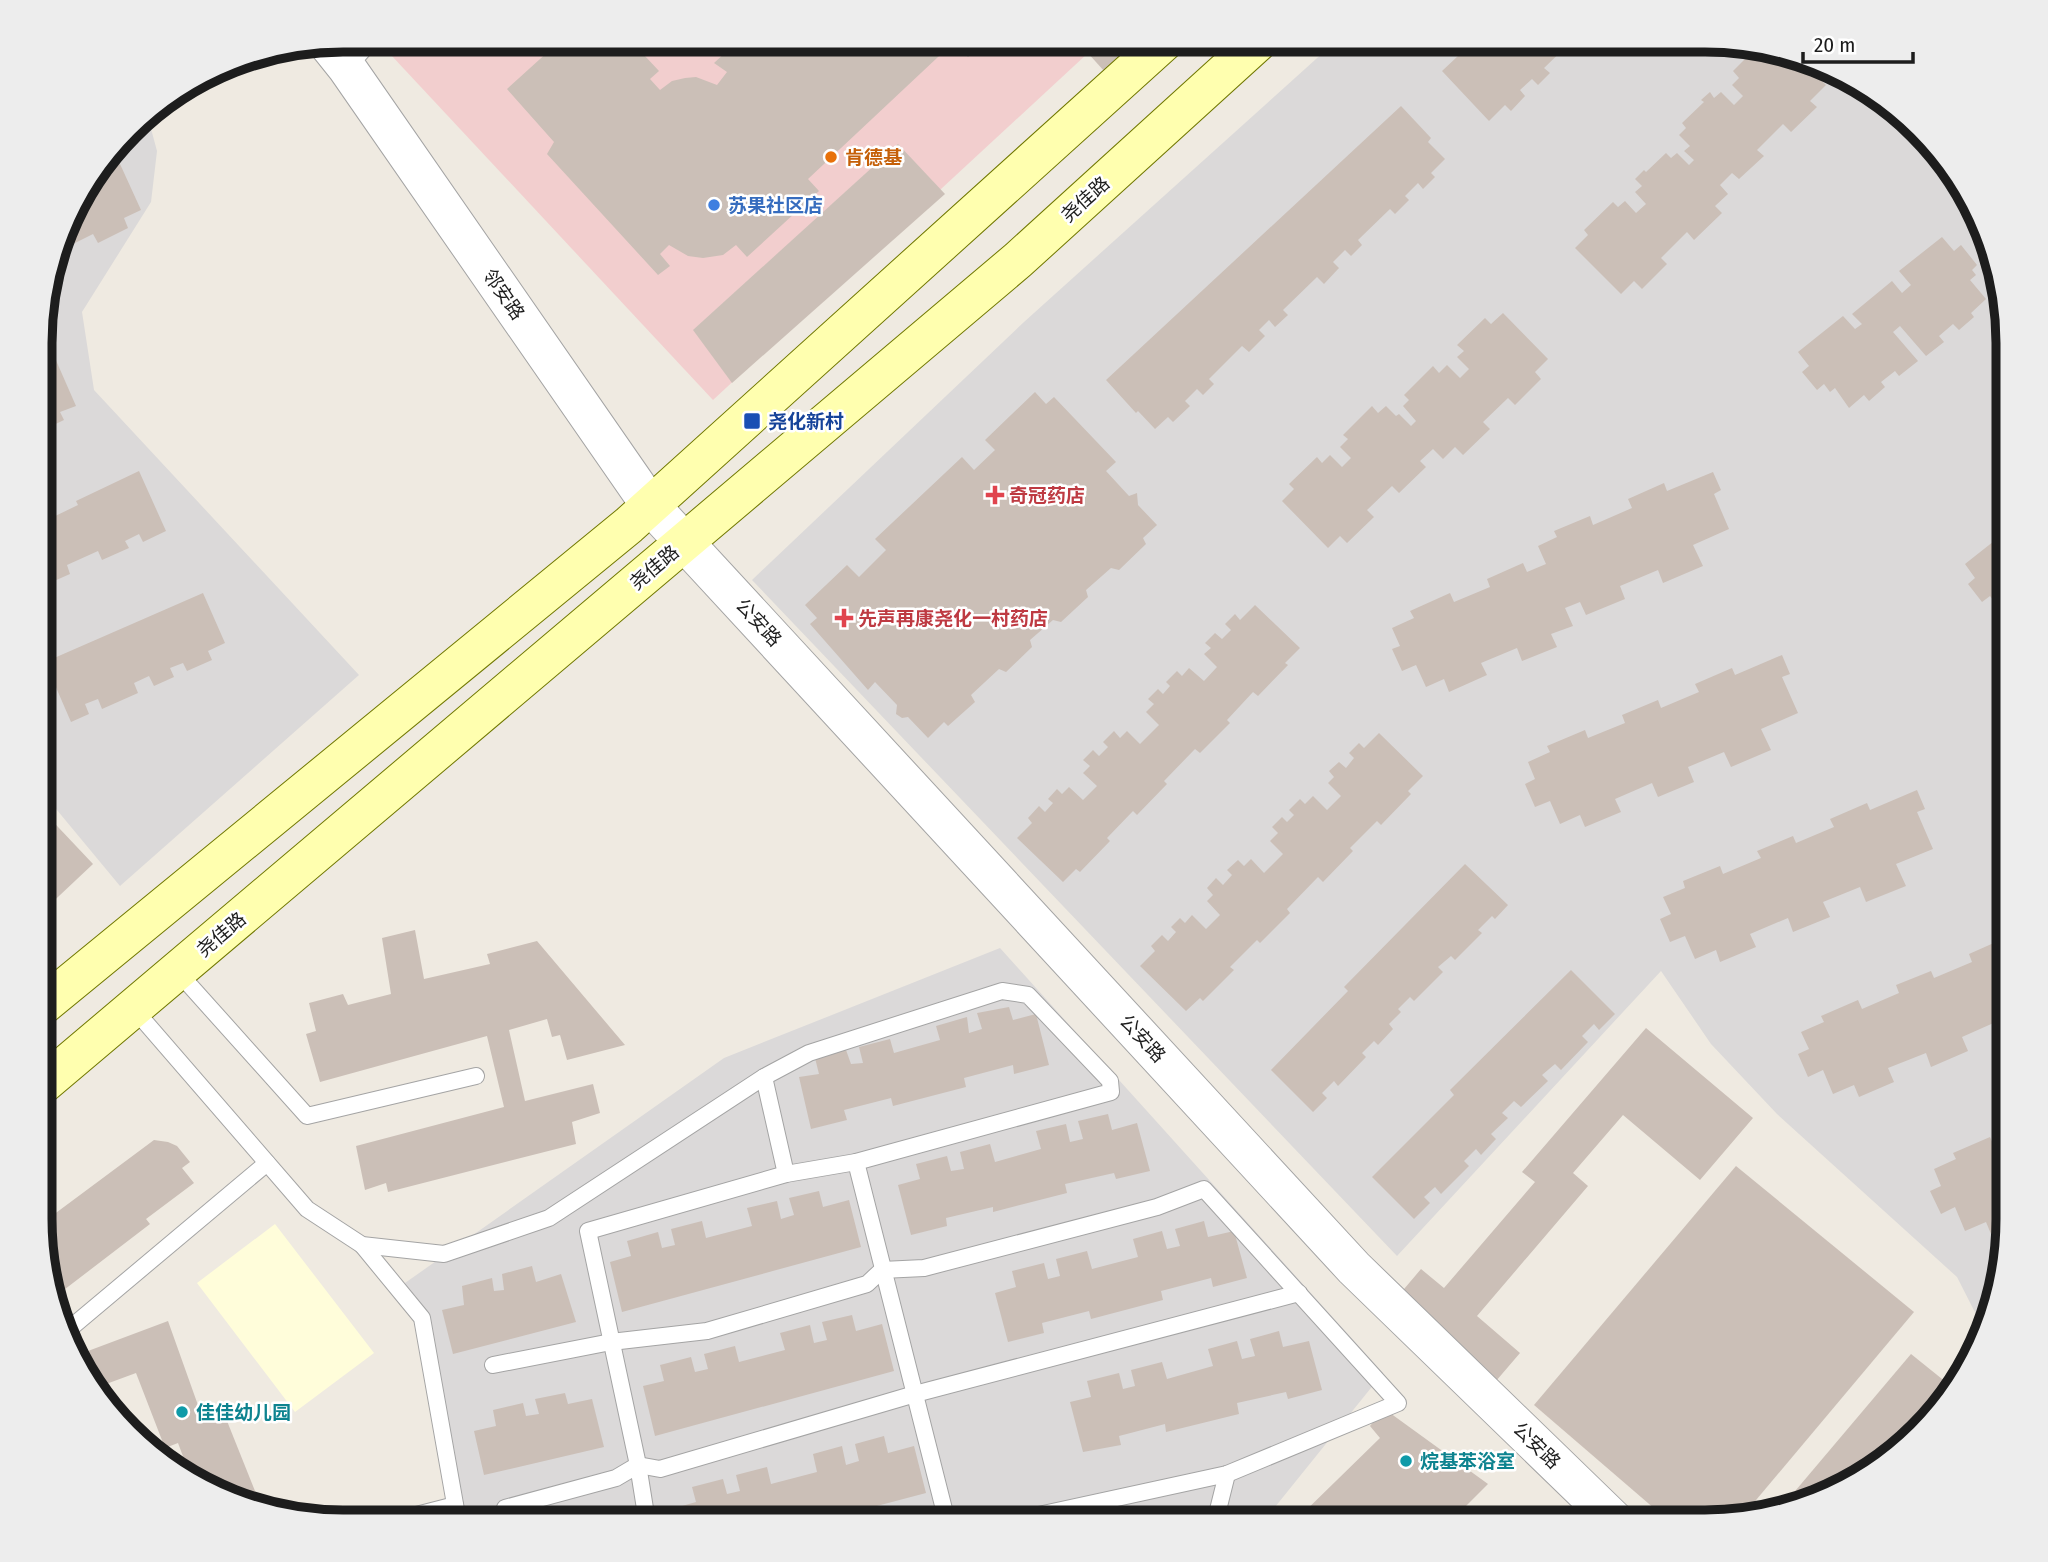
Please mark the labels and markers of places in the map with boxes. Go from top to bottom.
place label: 肯德基 [845,146,903,169]
marker: 肯德基 [823,149,839,165]
place label: 苏果社区店 [728,194,823,217]
marker: 苏果社区店 [706,197,722,213]
place label: 尧化新村 [768,410,844,433]
marker: 尧化新村 [742,411,762,431]
place label: 奇冠药店 [1009,484,1085,507]
marker: 奇冠药店 [987,487,1003,503]
place label: 先声再康尧化一村药店 [858,607,1048,630]
marker: 先声再康尧化一村药店 [836,610,852,626]
place label: 佳佳幼儿园 [196,1401,291,1424]
marker: 佳佳幼儿园 [174,1404,190,1420]
place label: 烷基苯浴室 [1420,1450,1515,1473]
marker: 烷基苯浴室 [1398,1453,1414,1469]

